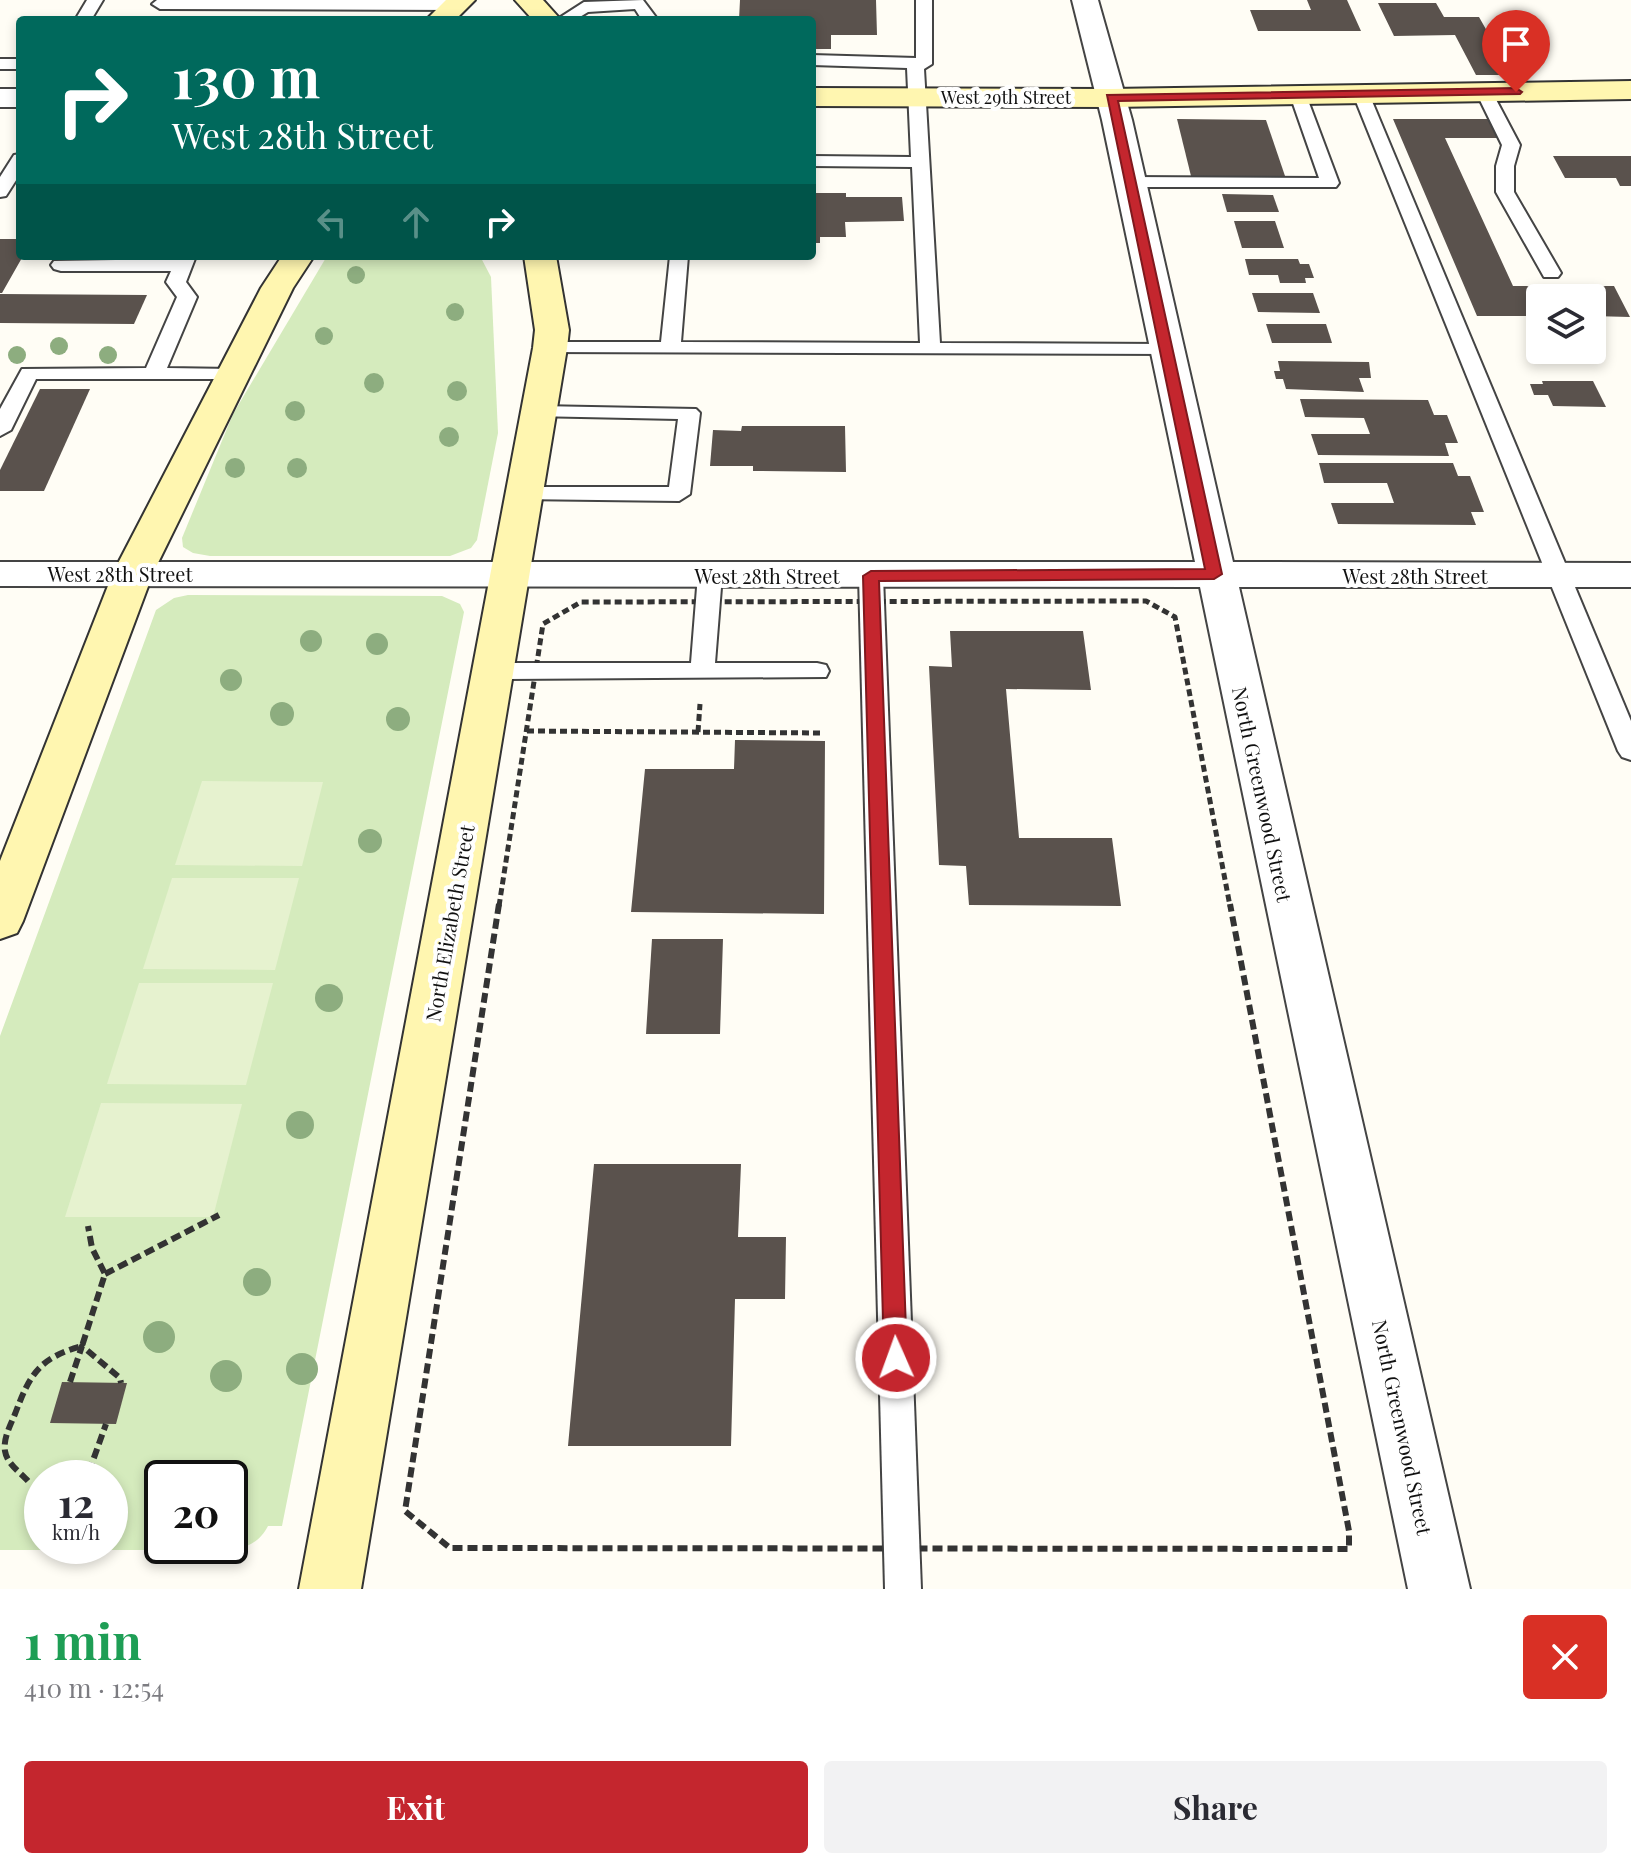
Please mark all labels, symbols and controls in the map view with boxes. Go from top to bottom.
pin [1482,10,1550,92]
icon: arrive [1494,22,1538,66]
text: 130 m [172,38,320,113]
icon: right [40,48,144,152]
street label: West 29th Street [940,85,1072,109]
text: West 28th Street [172,110,433,158]
icon: left [310,200,354,244]
icon: ahead [394,200,438,244]
icon: right [478,200,522,244]
map controls [1526,284,1606,364]
button: layers [1526,284,1606,364]
street label: West 28th Street [47,560,193,587]
street label: West 28th Street [694,562,840,589]
street label: West 28th Street [1342,562,1488,589]
street label: North Greenwood Street [1227,684,1299,905]
street label: North Elizabeth Street [418,821,480,1024]
position arrow [854,1316,938,1400]
street label: North Greenwood Street [1367,1317,1439,1538]
speed limit sign: 20 [144,1460,248,1564]
text: 12 [58,1475,94,1528]
text: km/h [52,1518,100,1545]
text: 1 min [24,1608,142,1672]
button: close [1523,1615,1607,1699]
text: 410 m · 12:54 [24,1670,164,1705]
button: Exit [24,1761,808,1853]
button: Share [824,1761,1607,1853]

